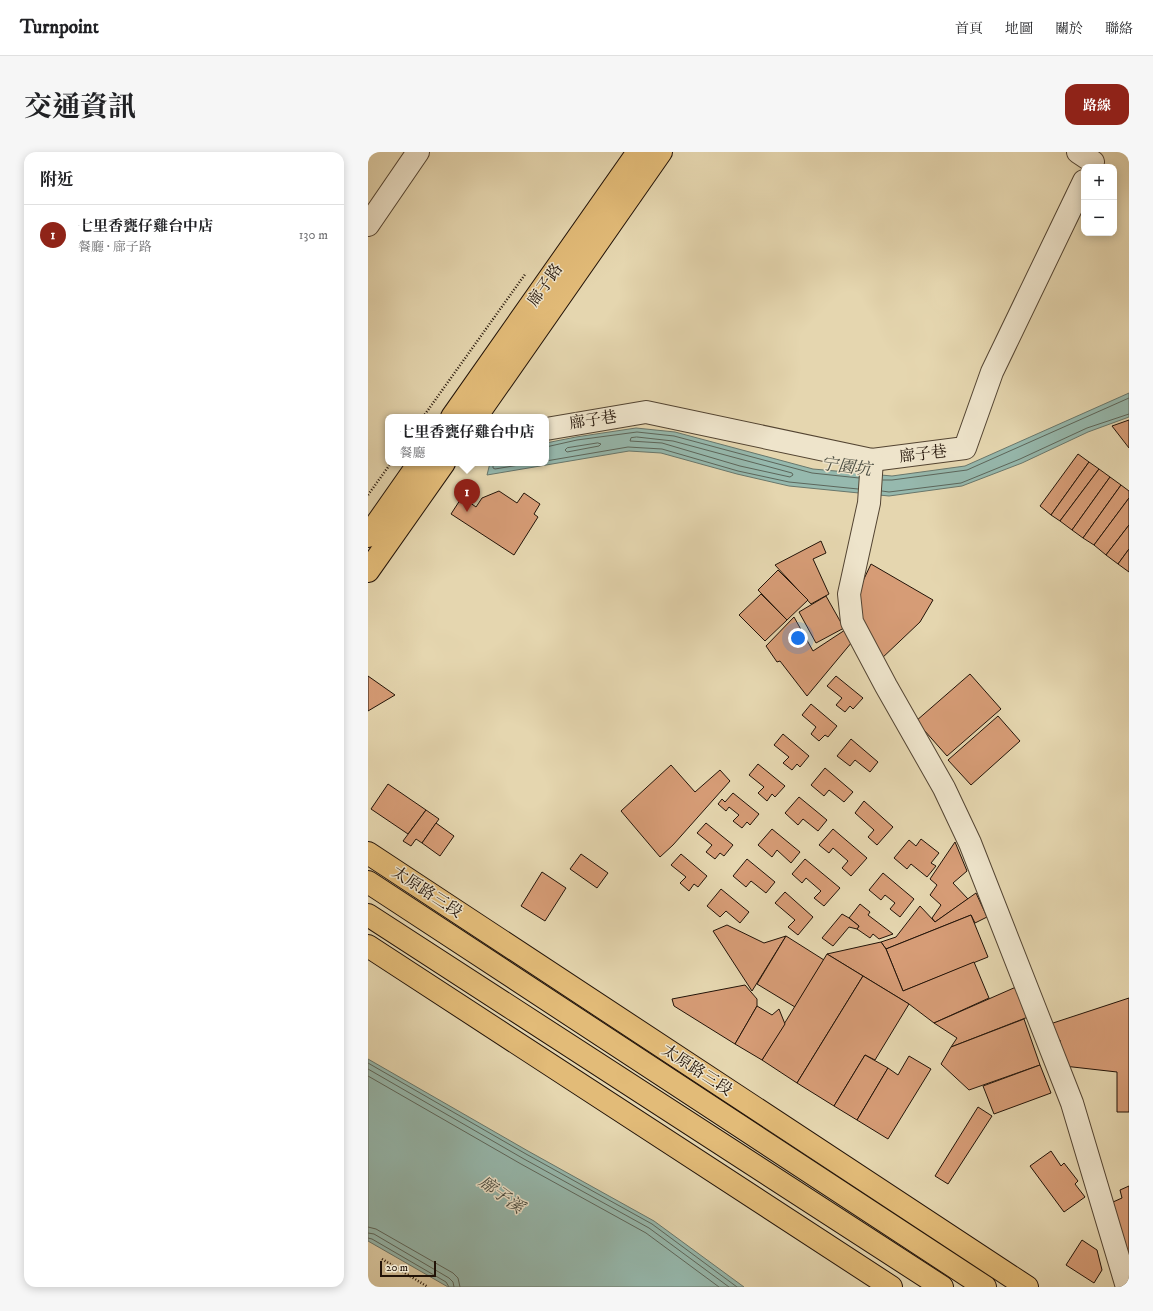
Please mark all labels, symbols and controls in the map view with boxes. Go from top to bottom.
text: Turnpoint [20,16,99,39]
text: 首頁 [955,20,983,38]
text: 地圖 [1005,20,1033,38]
text: 關於 [1055,20,1083,38]
text: 聯絡 [1105,20,1133,38]
button: 路線 [1065,84,1129,125]
text: 交通資訊 [24,90,136,125]
map controls [1081,164,1117,236]
button: + [1081,164,1117,200]
text: 附近 [40,169,74,191]
button: − [1081,200,1117,236]
text: 七里香甕仔雞台中店 [78,217,213,236]
text: 1 [51,227,55,243]
text: 130 m [299,227,328,243]
text: 餐廳 · 廍子路 [78,239,152,255]
street label: 廍子路 [523,260,567,310]
street label: 廍子巷 [568,406,618,434]
popup [385,414,549,466]
text: 七里香甕仔雞台中店 [399,423,535,442]
street label: 廍子巷 [898,441,948,467]
text: 餐廳 [399,445,426,461]
water label: 宁園坑 [819,453,876,481]
pin: 1 [454,479,480,512]
your location [788,628,808,648]
street label: 太原路三段 [388,862,466,922]
street label: 太原路三段 [658,1040,736,1100]
water label: 廍子溪 [474,1171,530,1220]
scale bar [380,1259,436,1278]
text: 20 m [386,1261,408,1275]

